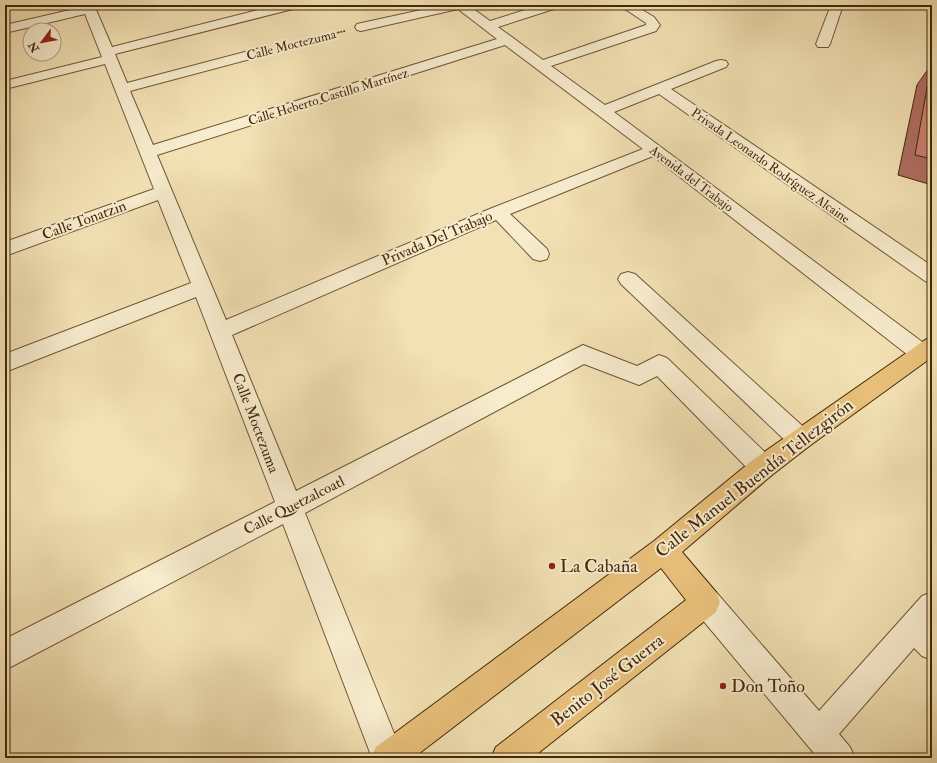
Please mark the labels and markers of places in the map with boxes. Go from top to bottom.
place label: La Cabaña [560,555,638,578]
marker: La Cabaña [547,561,557,571]
place label: Don Toño [731,675,805,698]
marker: Don Toño [718,681,728,691]

